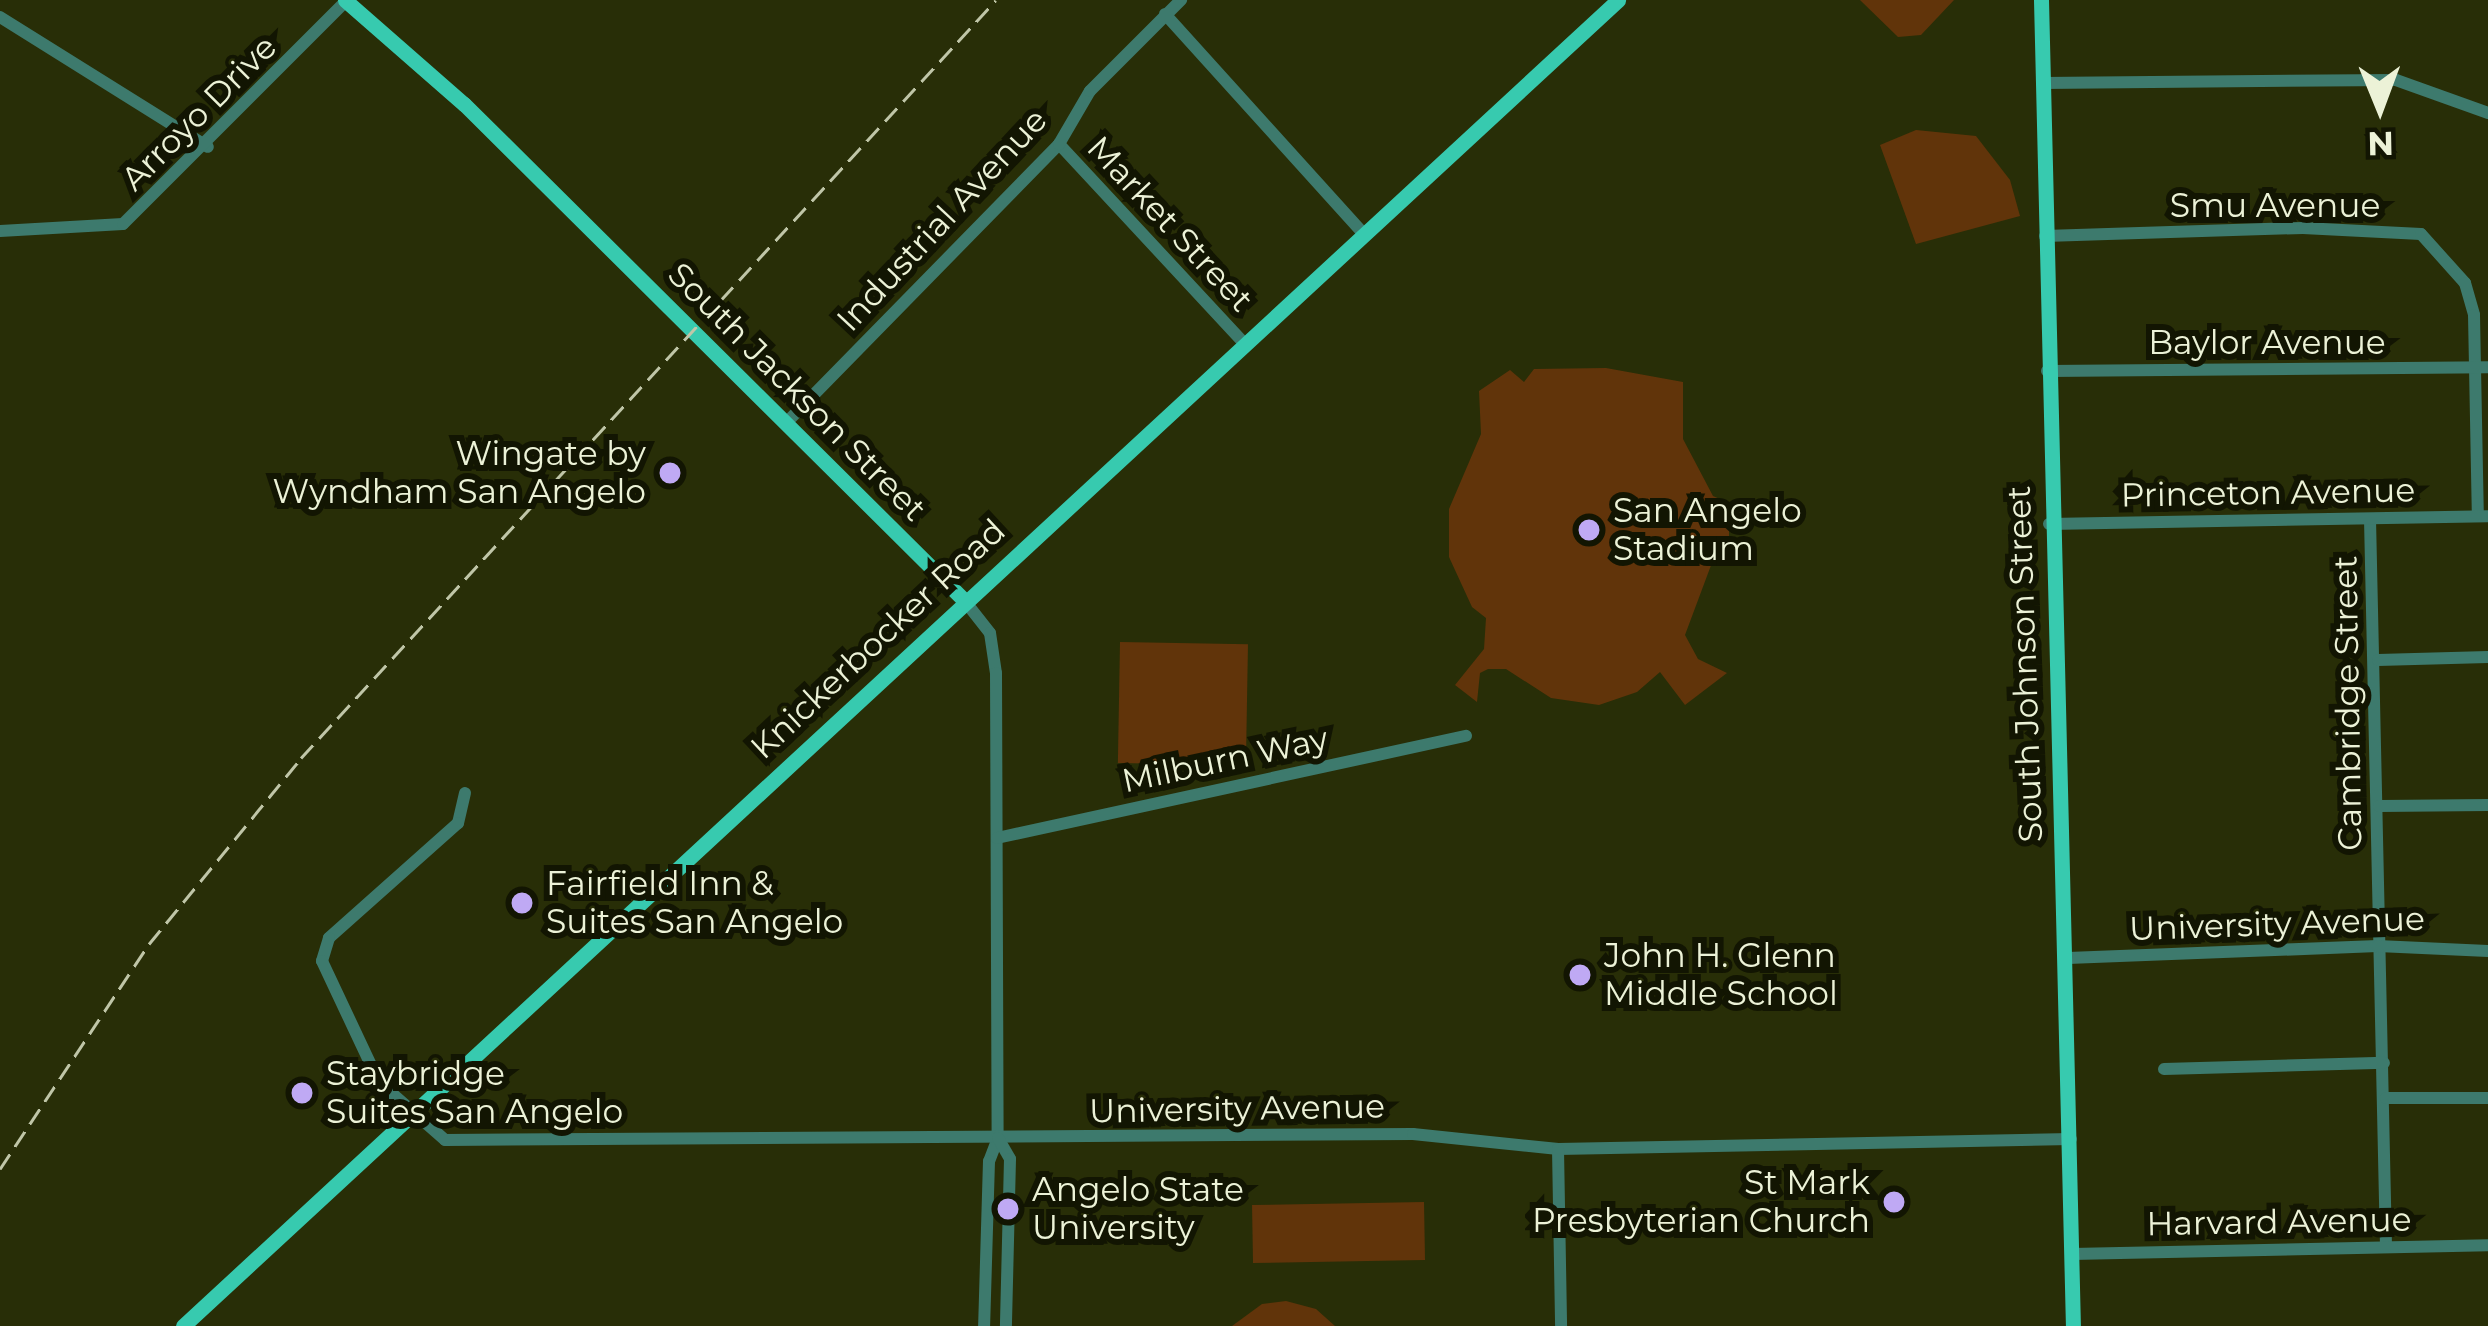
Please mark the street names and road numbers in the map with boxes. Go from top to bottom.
street label: Arroyo Drive [113,27,285,199]
street label: Industrial Avenue [829,101,1055,339]
street label: Market Street [1079,128,1261,320]
street label: Smu Avenue [2170,186,2380,226]
street label: South Jackson Street [660,255,934,529]
street label: Baylor Avenue [2148,323,2386,363]
street label: Princeton Avenue [2121,471,2415,515]
street label: South Johnson Street [1999,485,2051,843]
street label: Knickerbocker Road [743,511,1013,767]
street label: Cambridge Street [2326,555,2370,851]
street label: Milburn Way [1119,719,1331,801]
street label: University Avenue [2129,899,2425,949]
street label: University Avenue [1089,1087,1385,1131]
street label: Harvard Avenue [2146,1200,2412,1244]

